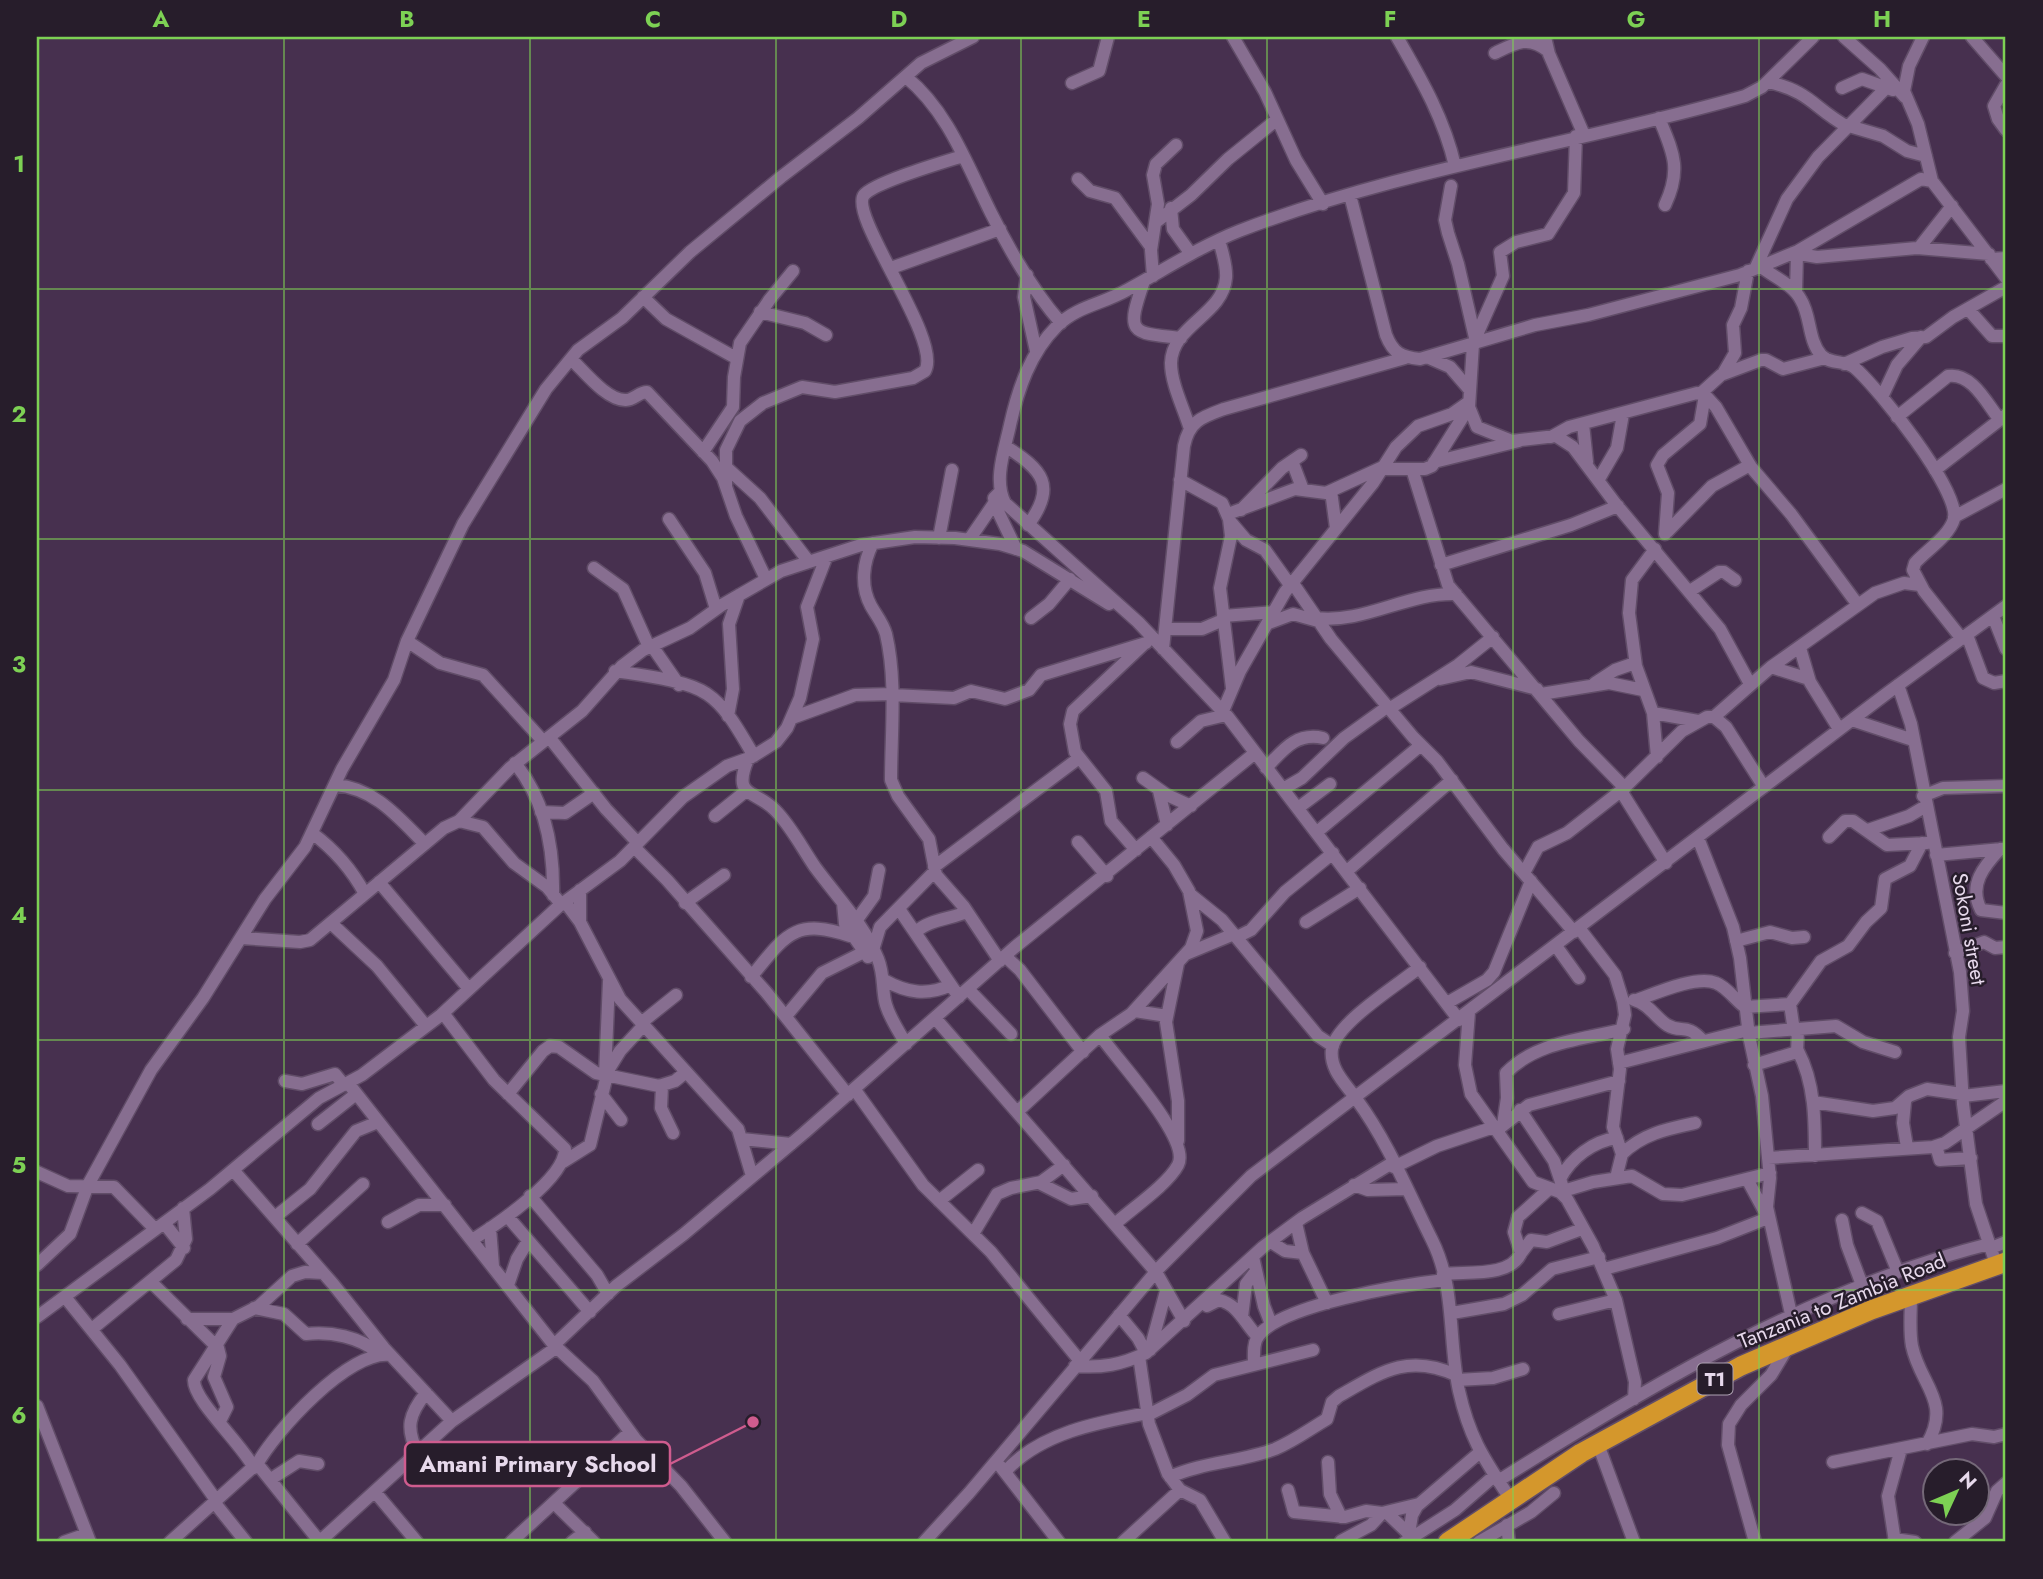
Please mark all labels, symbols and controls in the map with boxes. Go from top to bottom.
text: A [152,2,170,36]
text: B [399,2,415,36]
text: C [645,2,661,36]
text: D [891,2,908,36]
text: E [1137,2,1151,36]
text: F [1384,2,1396,36]
text: G [1627,2,1645,36]
text: H [1873,2,1891,36]
text: 1 [13,147,25,181]
text: 2 [11,397,27,431]
text: 3 [12,647,26,681]
street label: Sokoni street [1944,871,1994,987]
text: 4 [11,898,27,932]
text: 5 [12,1148,26,1182]
street label: Tanzania to Zambia Road [1734,1246,1950,1356]
road number: T1 [1698,1364,1732,1394]
text: 6 [11,1398,27,1432]
callout: Amani Primary School [405,1442,670,1486]
text: Amani Primary School [419,1447,656,1481]
north arrow [1920,1456,1990,1526]
text: N [1953,1466,1983,1495]

